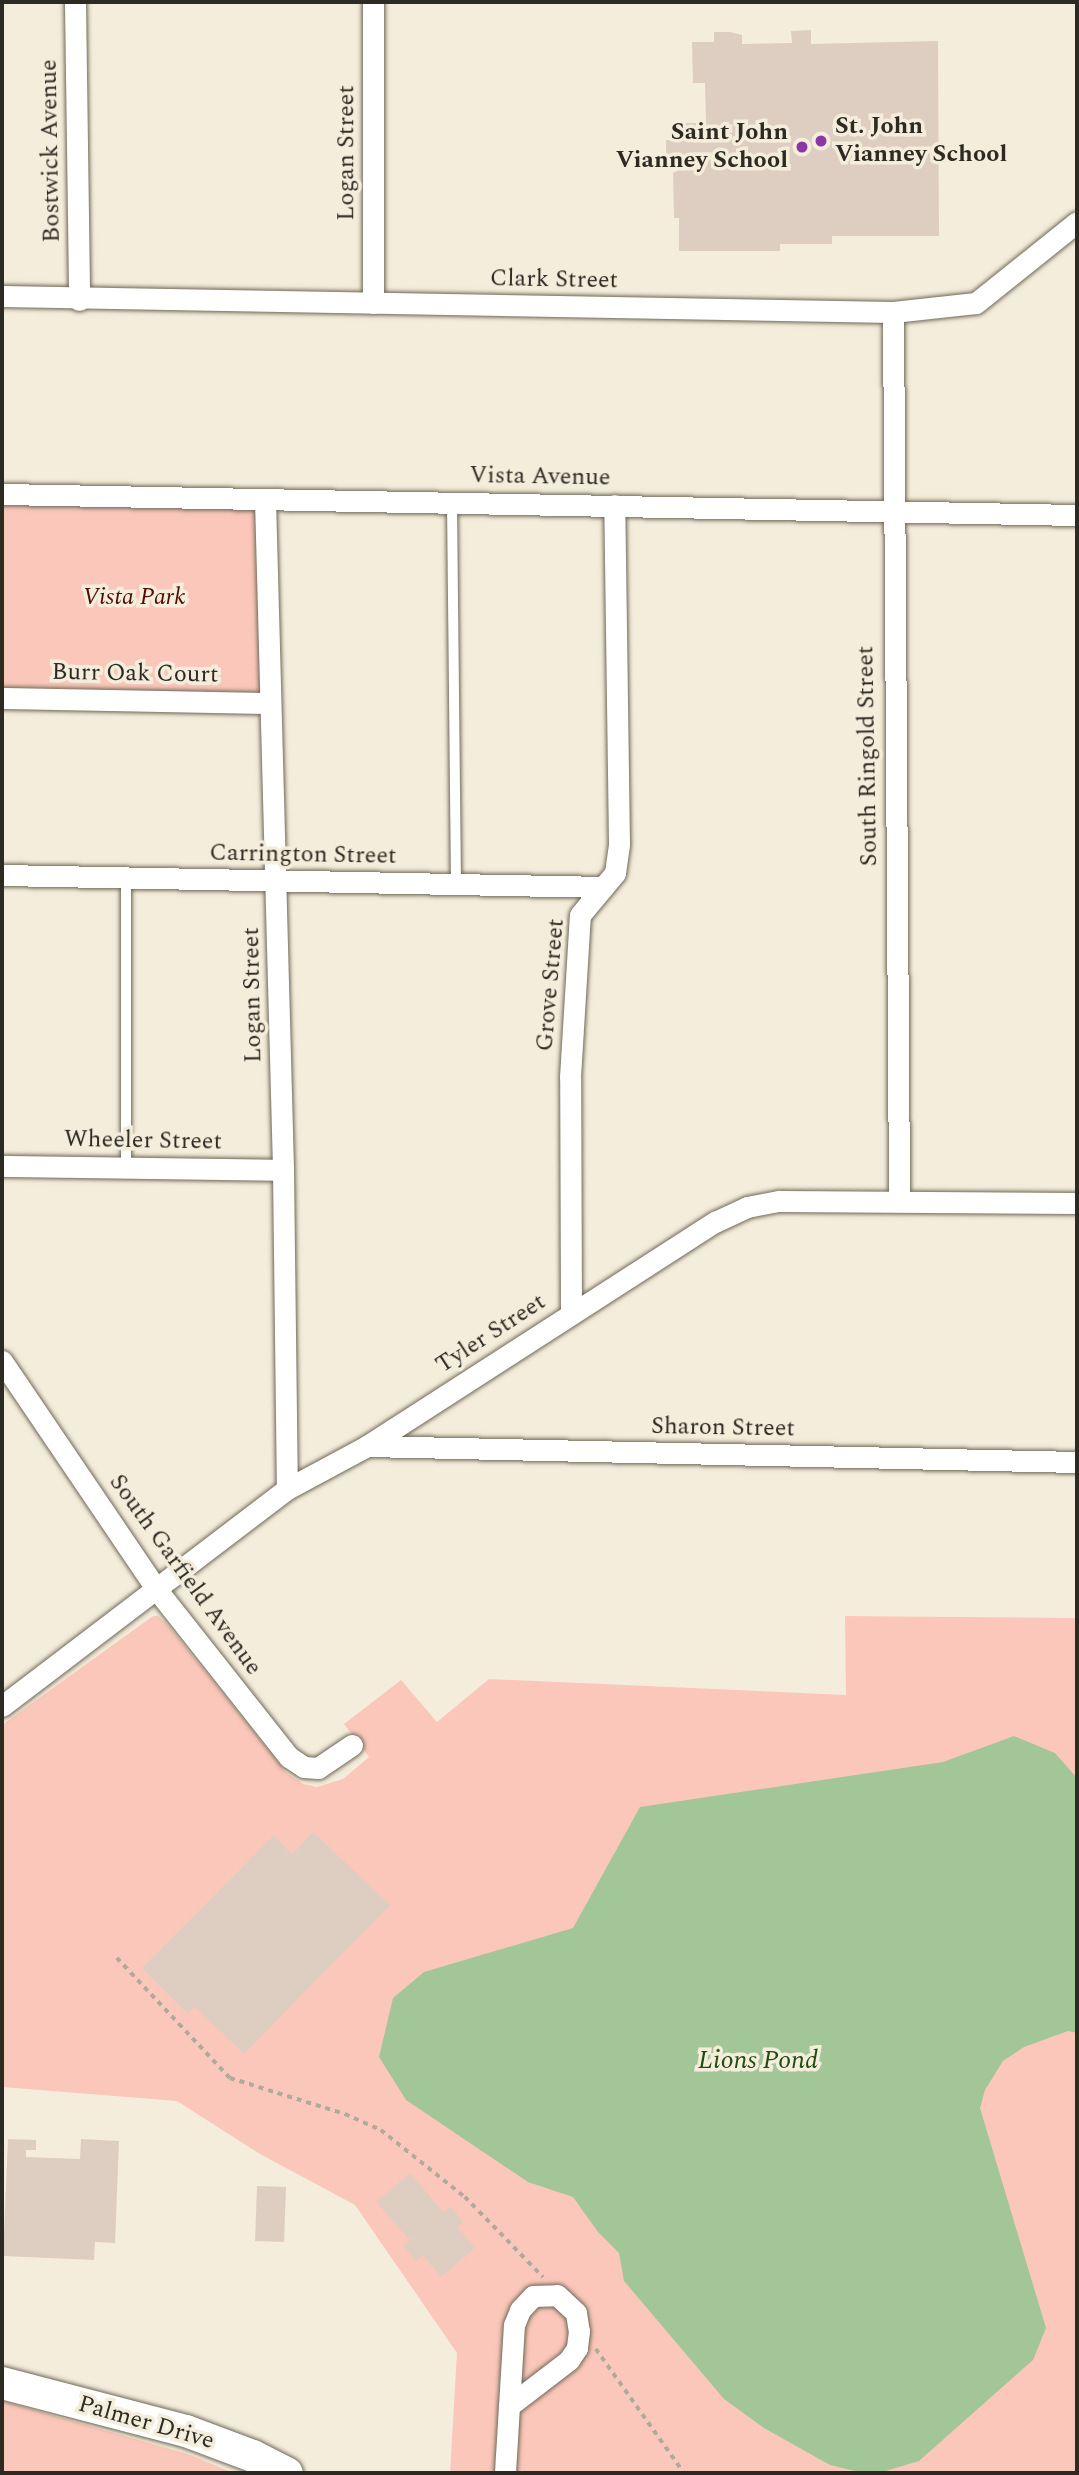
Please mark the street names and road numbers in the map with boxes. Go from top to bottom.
street label: Bostwick Avenue [35,59,67,243]
street label: Logan Street [333,85,361,221]
street label: Clark Street [490,264,618,296]
street label: Vista Avenue [469,461,611,493]
street label: South Ringold Street [852,645,884,867]
street label: Burr Oak Court [51,658,219,690]
street label: Carrington Street [209,839,397,871]
street label: Grove Street [531,917,571,1053]
street label: Logan Street [237,927,269,1063]
street label: Wheeler Street [64,1125,222,1157]
street label: Tyler Street [431,1288,551,1380]
street label: Sharon Street [651,1412,795,1444]
street label: South Garfield Avenue [102,1469,268,1681]
street label: Palmer Drive [75,2390,217,2456]

